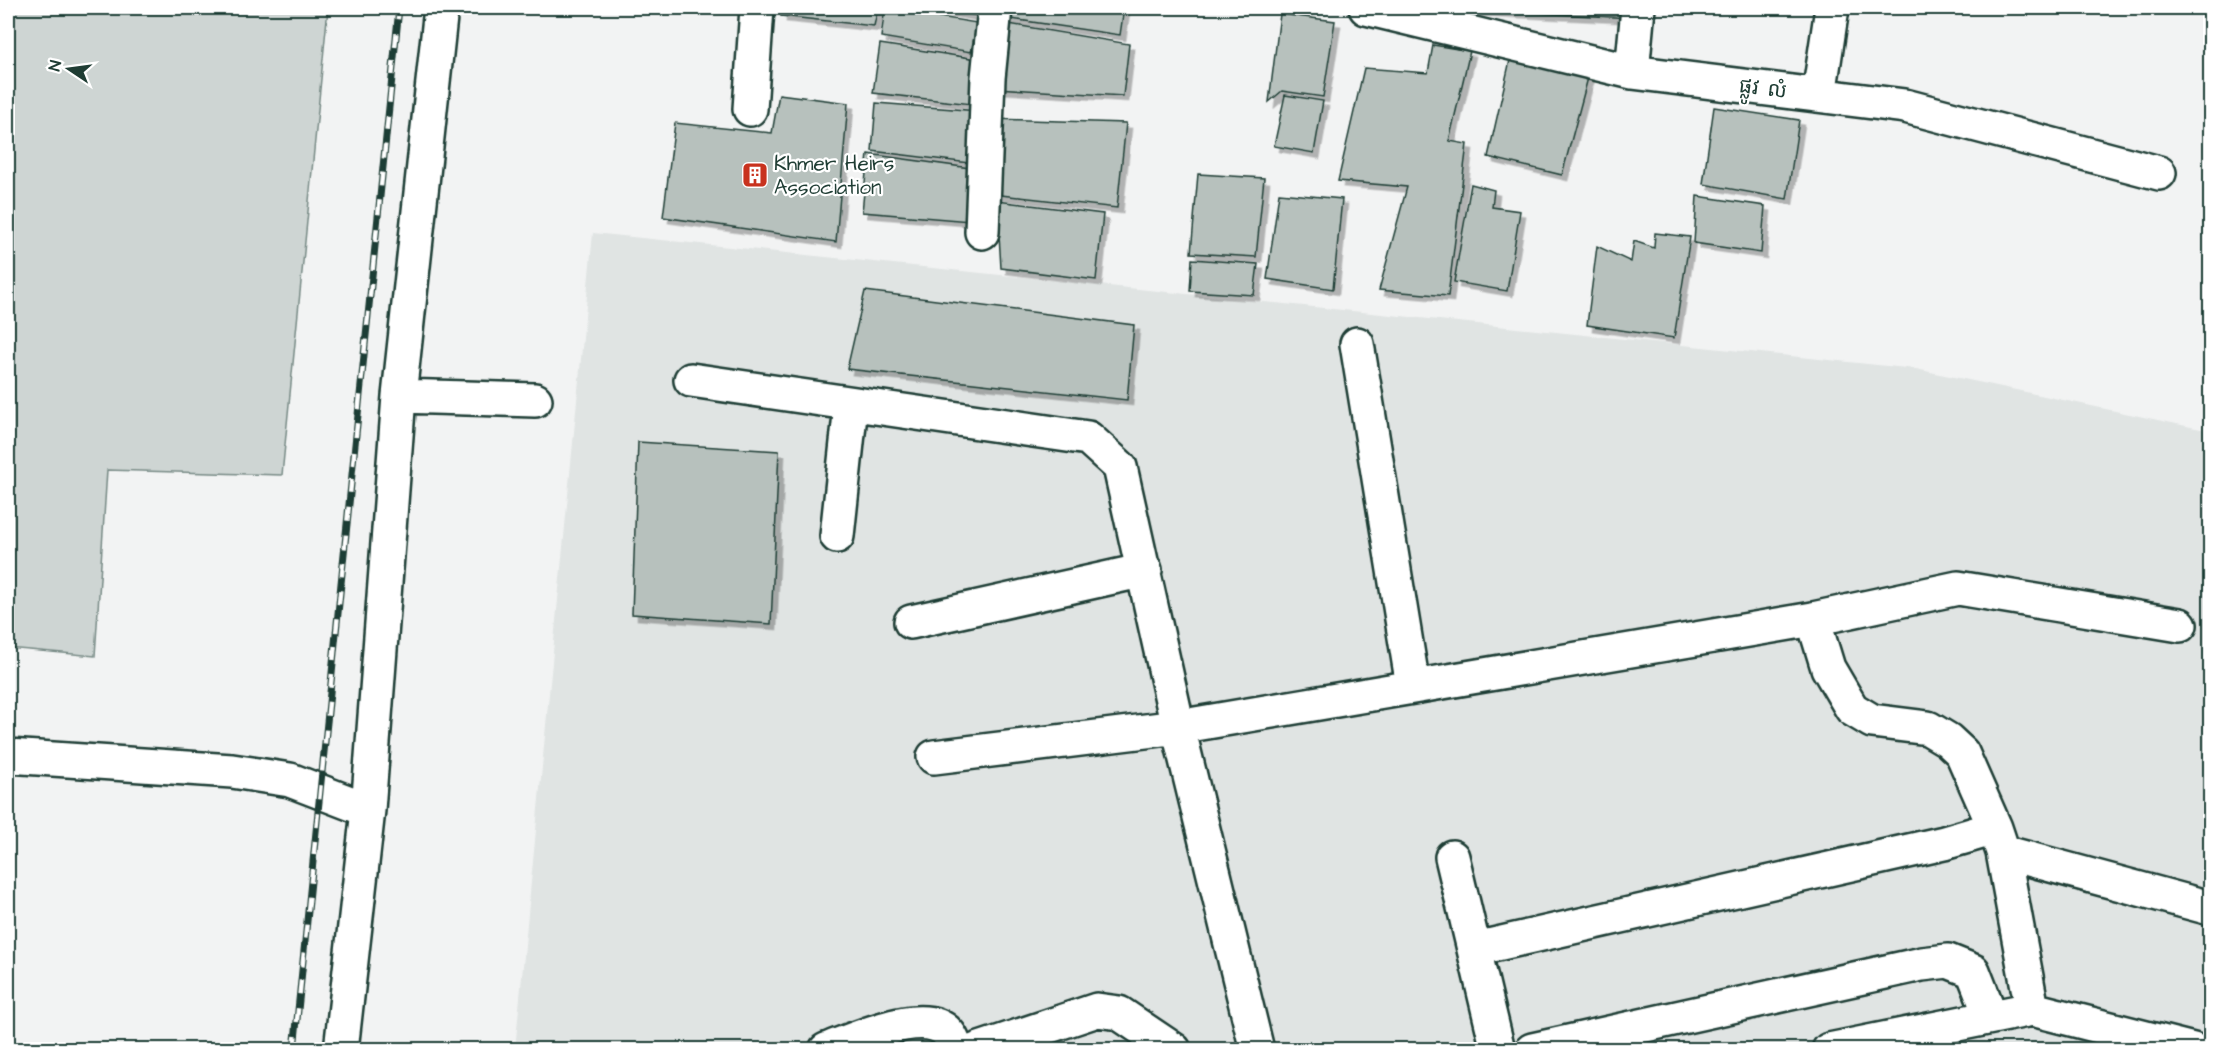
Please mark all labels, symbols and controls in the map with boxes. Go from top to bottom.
north arrow [39,39,99,99]
text: N [44,58,67,73]
street label: ផ្លូវ លំ [1737,71,1789,110]
place label: Khmer Heirs Association [774,149,894,202]
building icon: Khmer Heirs Association [740,160,770,190]

